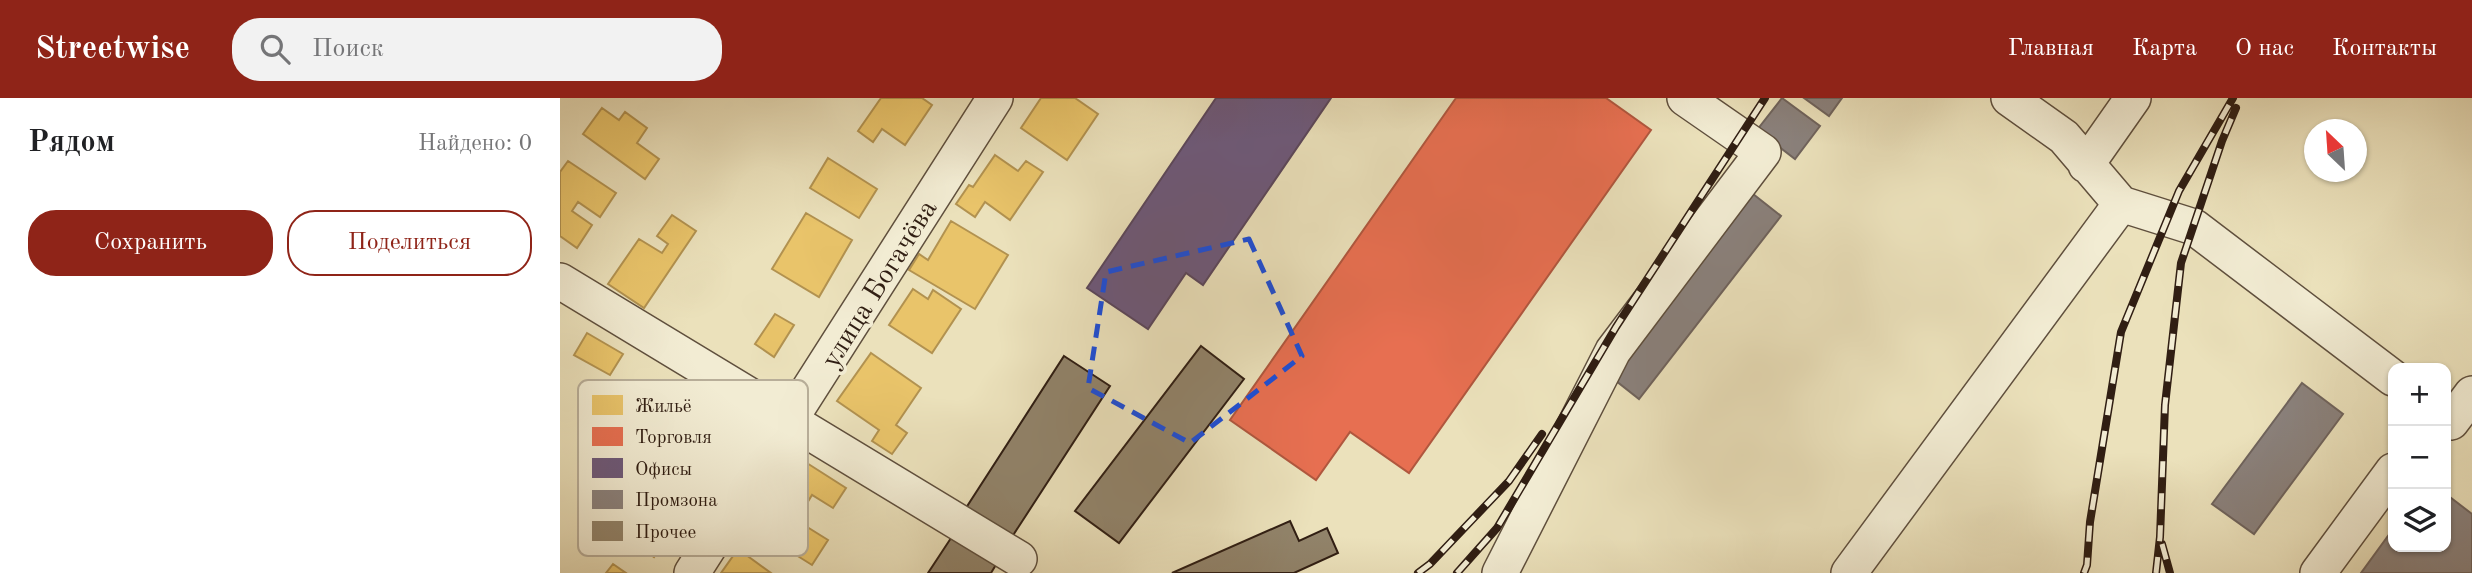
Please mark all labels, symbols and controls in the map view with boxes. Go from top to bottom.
search box [232,18,722,81]
icon: search [256,30,294,68]
text: Streetwise [35,33,190,66]
text: Поиск [312,36,384,62]
text: Главная [2008,37,2094,61]
text: Карта [2132,37,2197,61]
text: О нас [2235,37,2294,61]
text: Контакты [2332,37,2437,61]
north arrow [2304,119,2367,182]
text: Рядом [28,128,115,158]
text: Найдено: 0 [418,132,532,155]
street label: улица Богачёва [818,195,944,374]
button: Сохранить [28,210,273,276]
button: Поделиться [287,210,532,276]
map controls [2388,363,2451,552]
button: + [2388,363,2451,426]
legend [578,380,808,556]
text: Жильё [635,398,692,417]
button: − [2388,426,2451,489]
text: Торговля [635,429,712,448]
text: Офисы [635,461,692,480]
button: layers [2388,489,2451,552]
text: Промзона [635,492,718,511]
text: Прочее [635,524,696,543]

